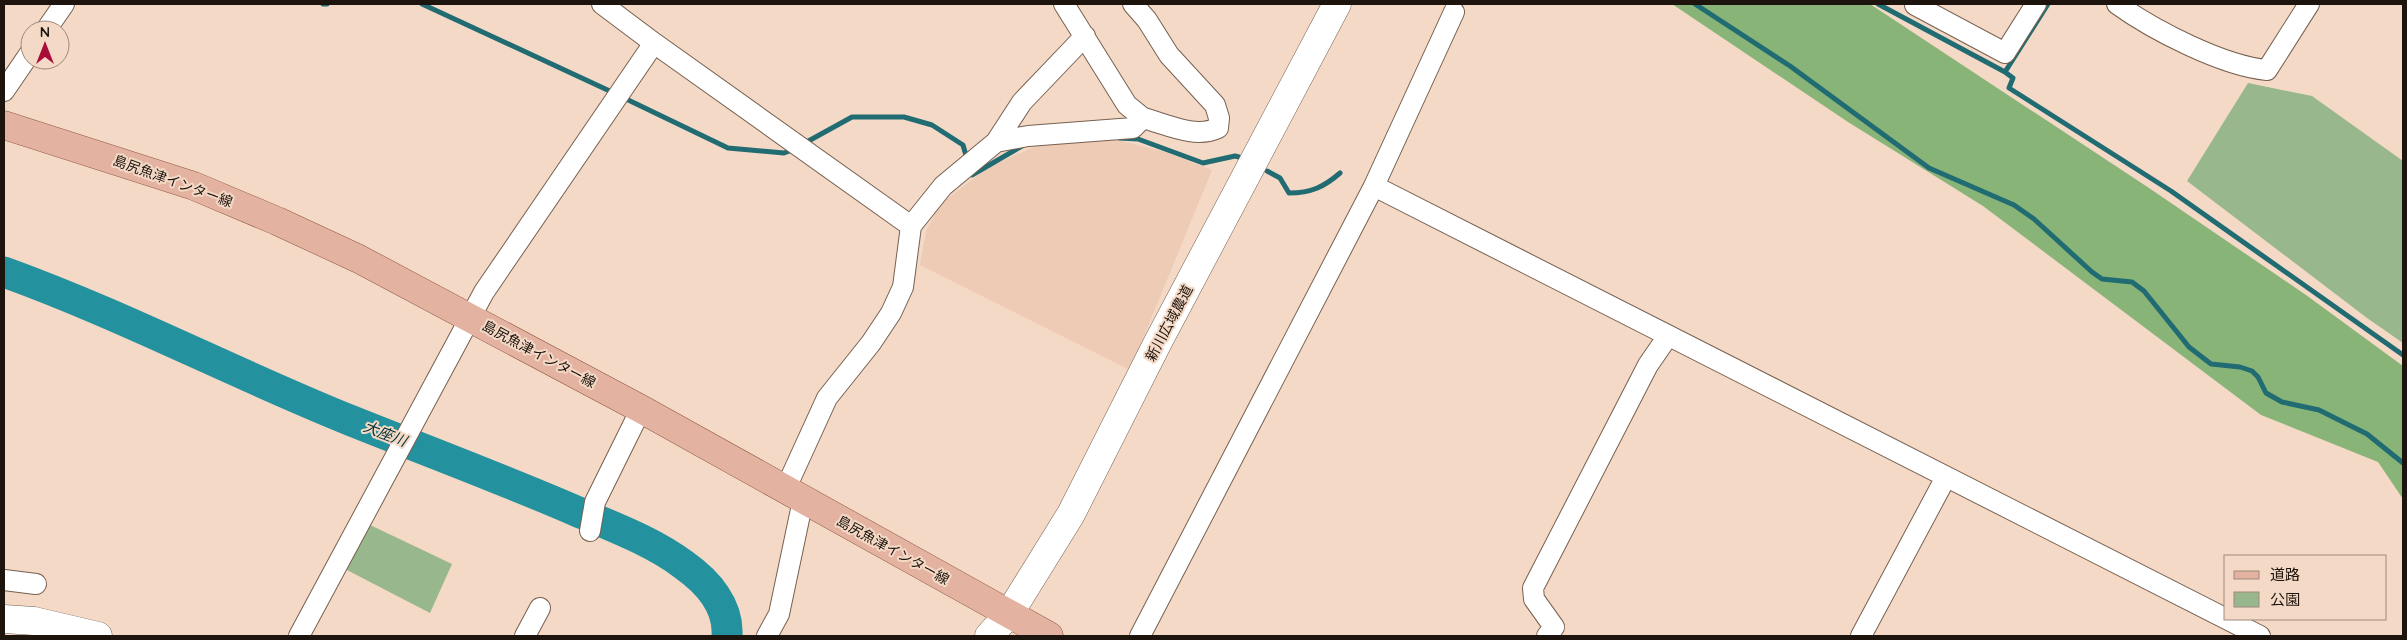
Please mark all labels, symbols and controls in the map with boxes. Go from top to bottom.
north arrow [20,20,70,70]
text: N [40,23,50,41]
street label: 島尻魚津インター線 [111,151,235,211]
street label: 新川広域農道 [1141,282,1197,364]
street label: 島尻魚津インター線 [479,316,599,392]
water label: 大座川 [361,417,411,451]
street label: 島尻魚津インター線 [834,512,952,588]
legend [2224,555,2387,620]
text: 道路 [2270,565,2300,584]
text: 公園 [2270,590,2300,609]

